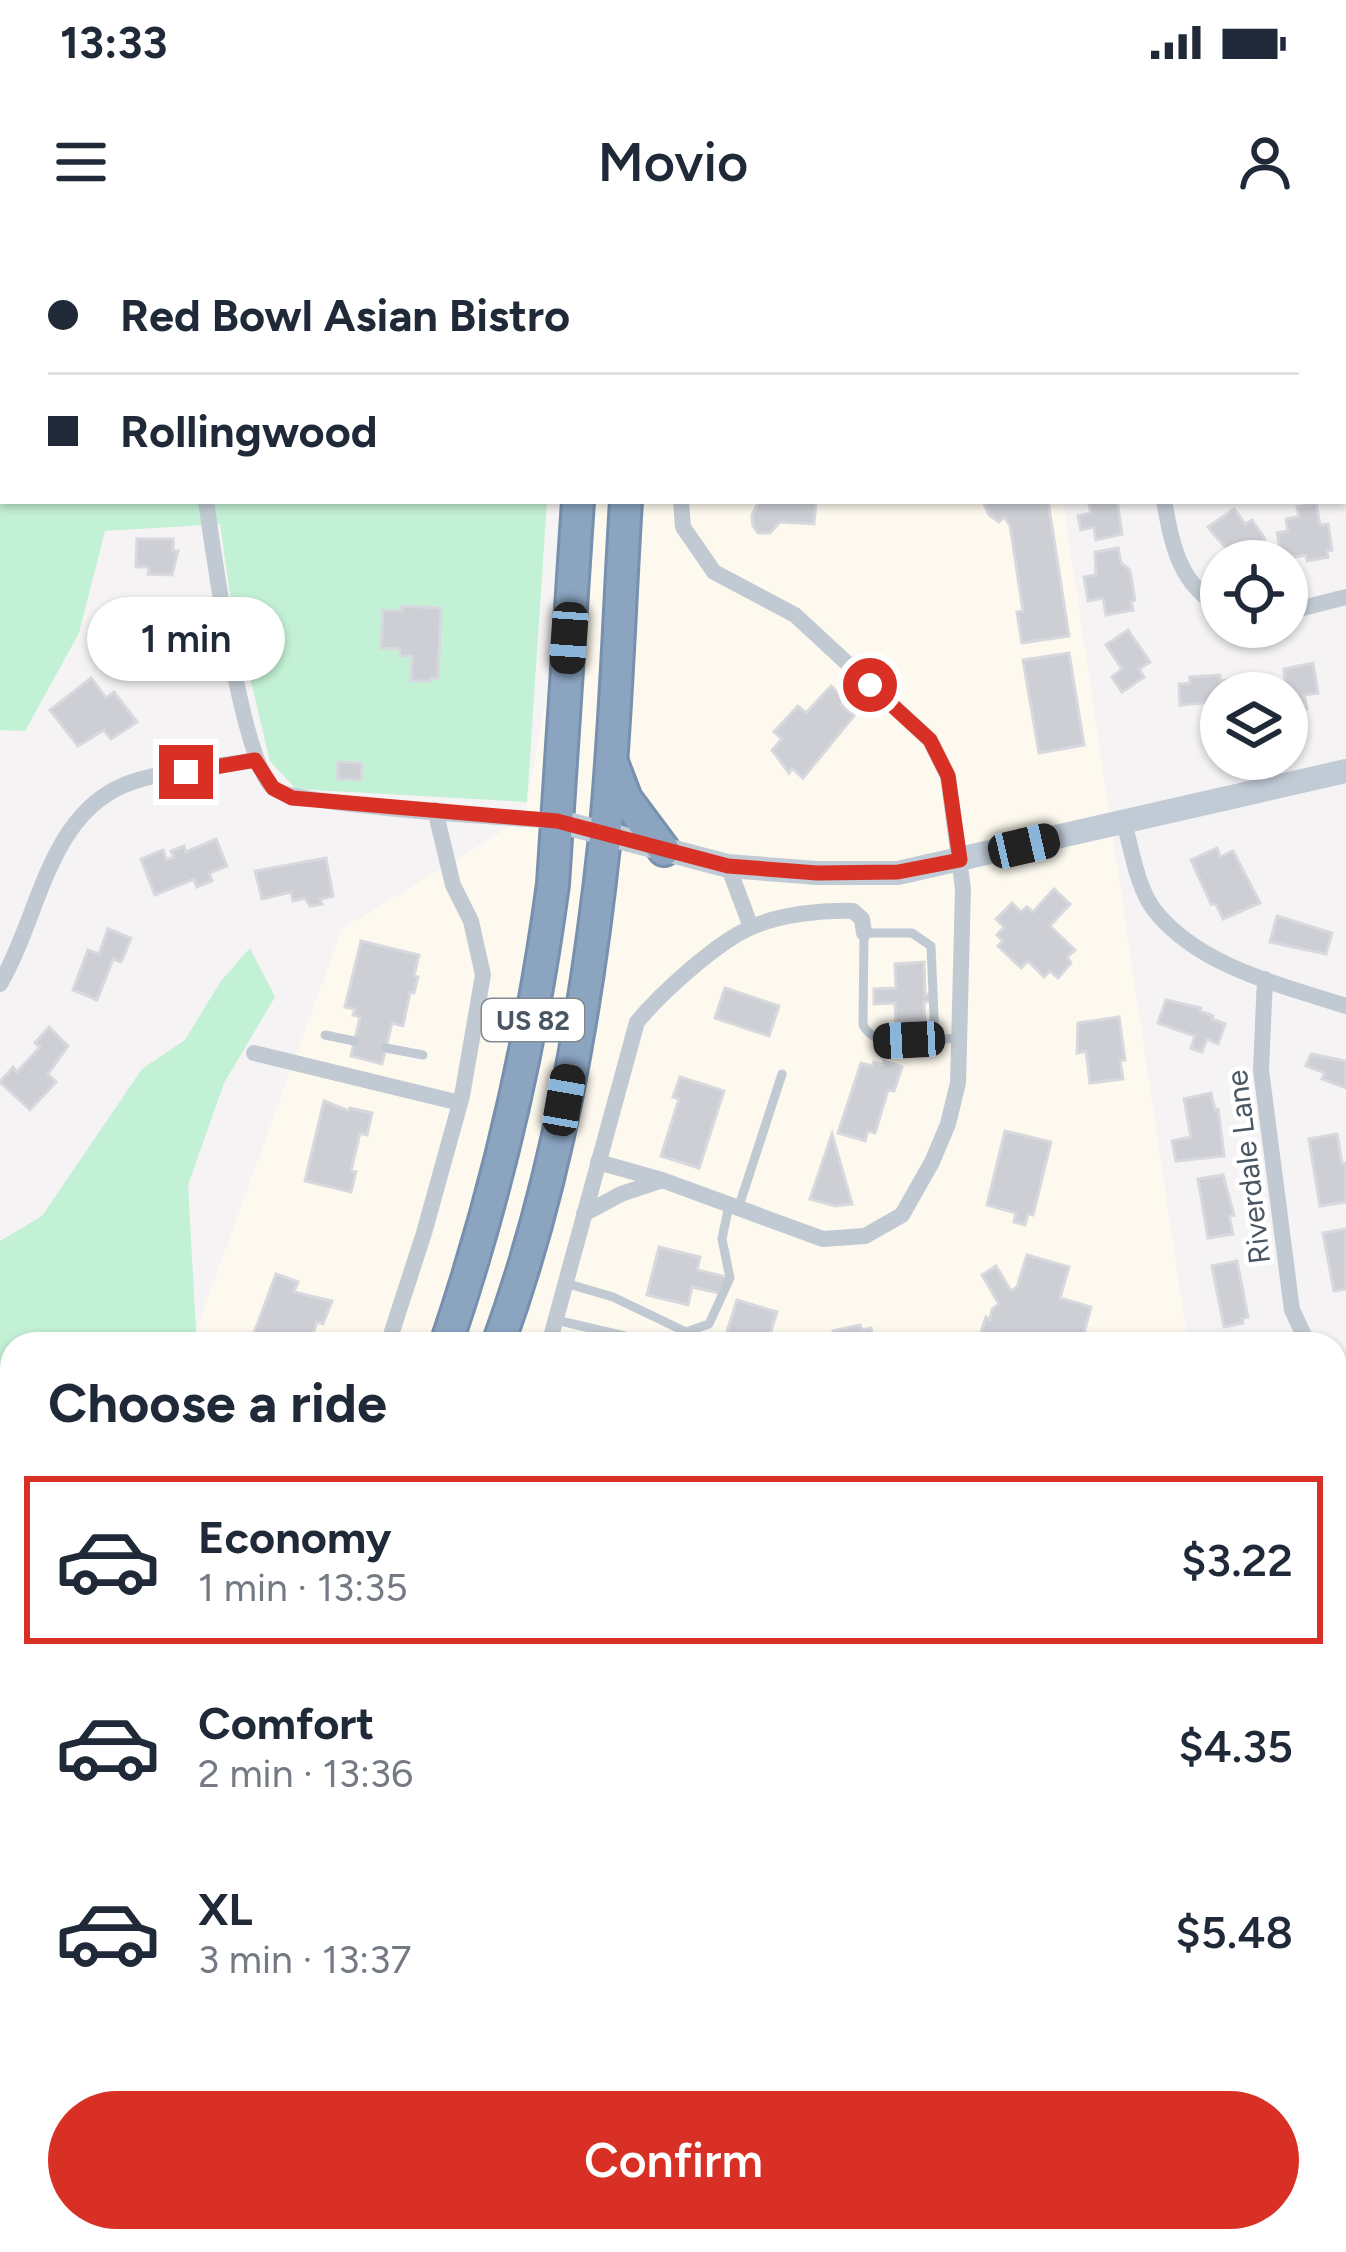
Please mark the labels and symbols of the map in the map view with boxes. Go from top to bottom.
callout: 1 min [87,598,285,682]
car [549,601,589,675]
route start [843,658,897,712]
route end [159,745,213,799]
car [985,820,1063,872]
road number: US 82 [482,999,584,1041]
car [872,1020,946,1060]
car [540,1061,588,1139]
street label: Riverdale Lane [1218,1068,1278,1266]

